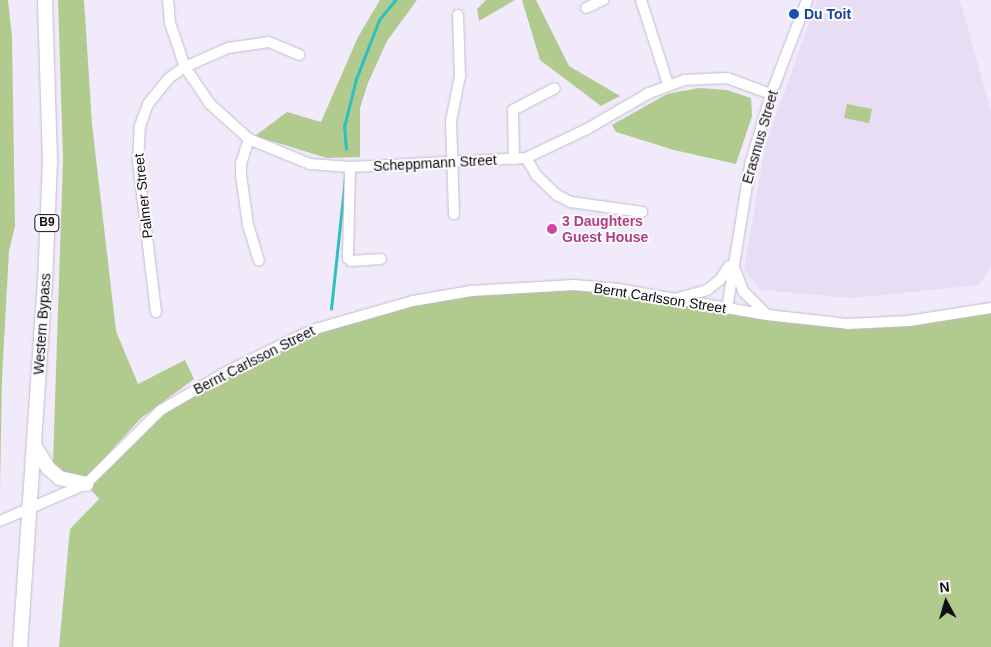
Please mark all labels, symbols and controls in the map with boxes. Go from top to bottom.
place label: Du Toit [804,6,851,22]
marker: Du Toit [788,8,800,20]
street label: Erasmus Street [739,88,781,186]
street label: Scheppmann Street [373,151,497,175]
street label: Palmer Street [130,153,156,239]
place label: 3 Daughters Guest House [562,213,648,246]
road number: B9 [33,214,61,232]
marker: 3 Daughters Guest House [546,223,558,235]
street label: Western Bypass [30,273,54,375]
street label: Bernt Carlsson Street [593,279,727,317]
street label: Bernt Carlsson Street [191,322,317,398]
north arrow [921,577,971,627]
text: N [939,579,950,596]

